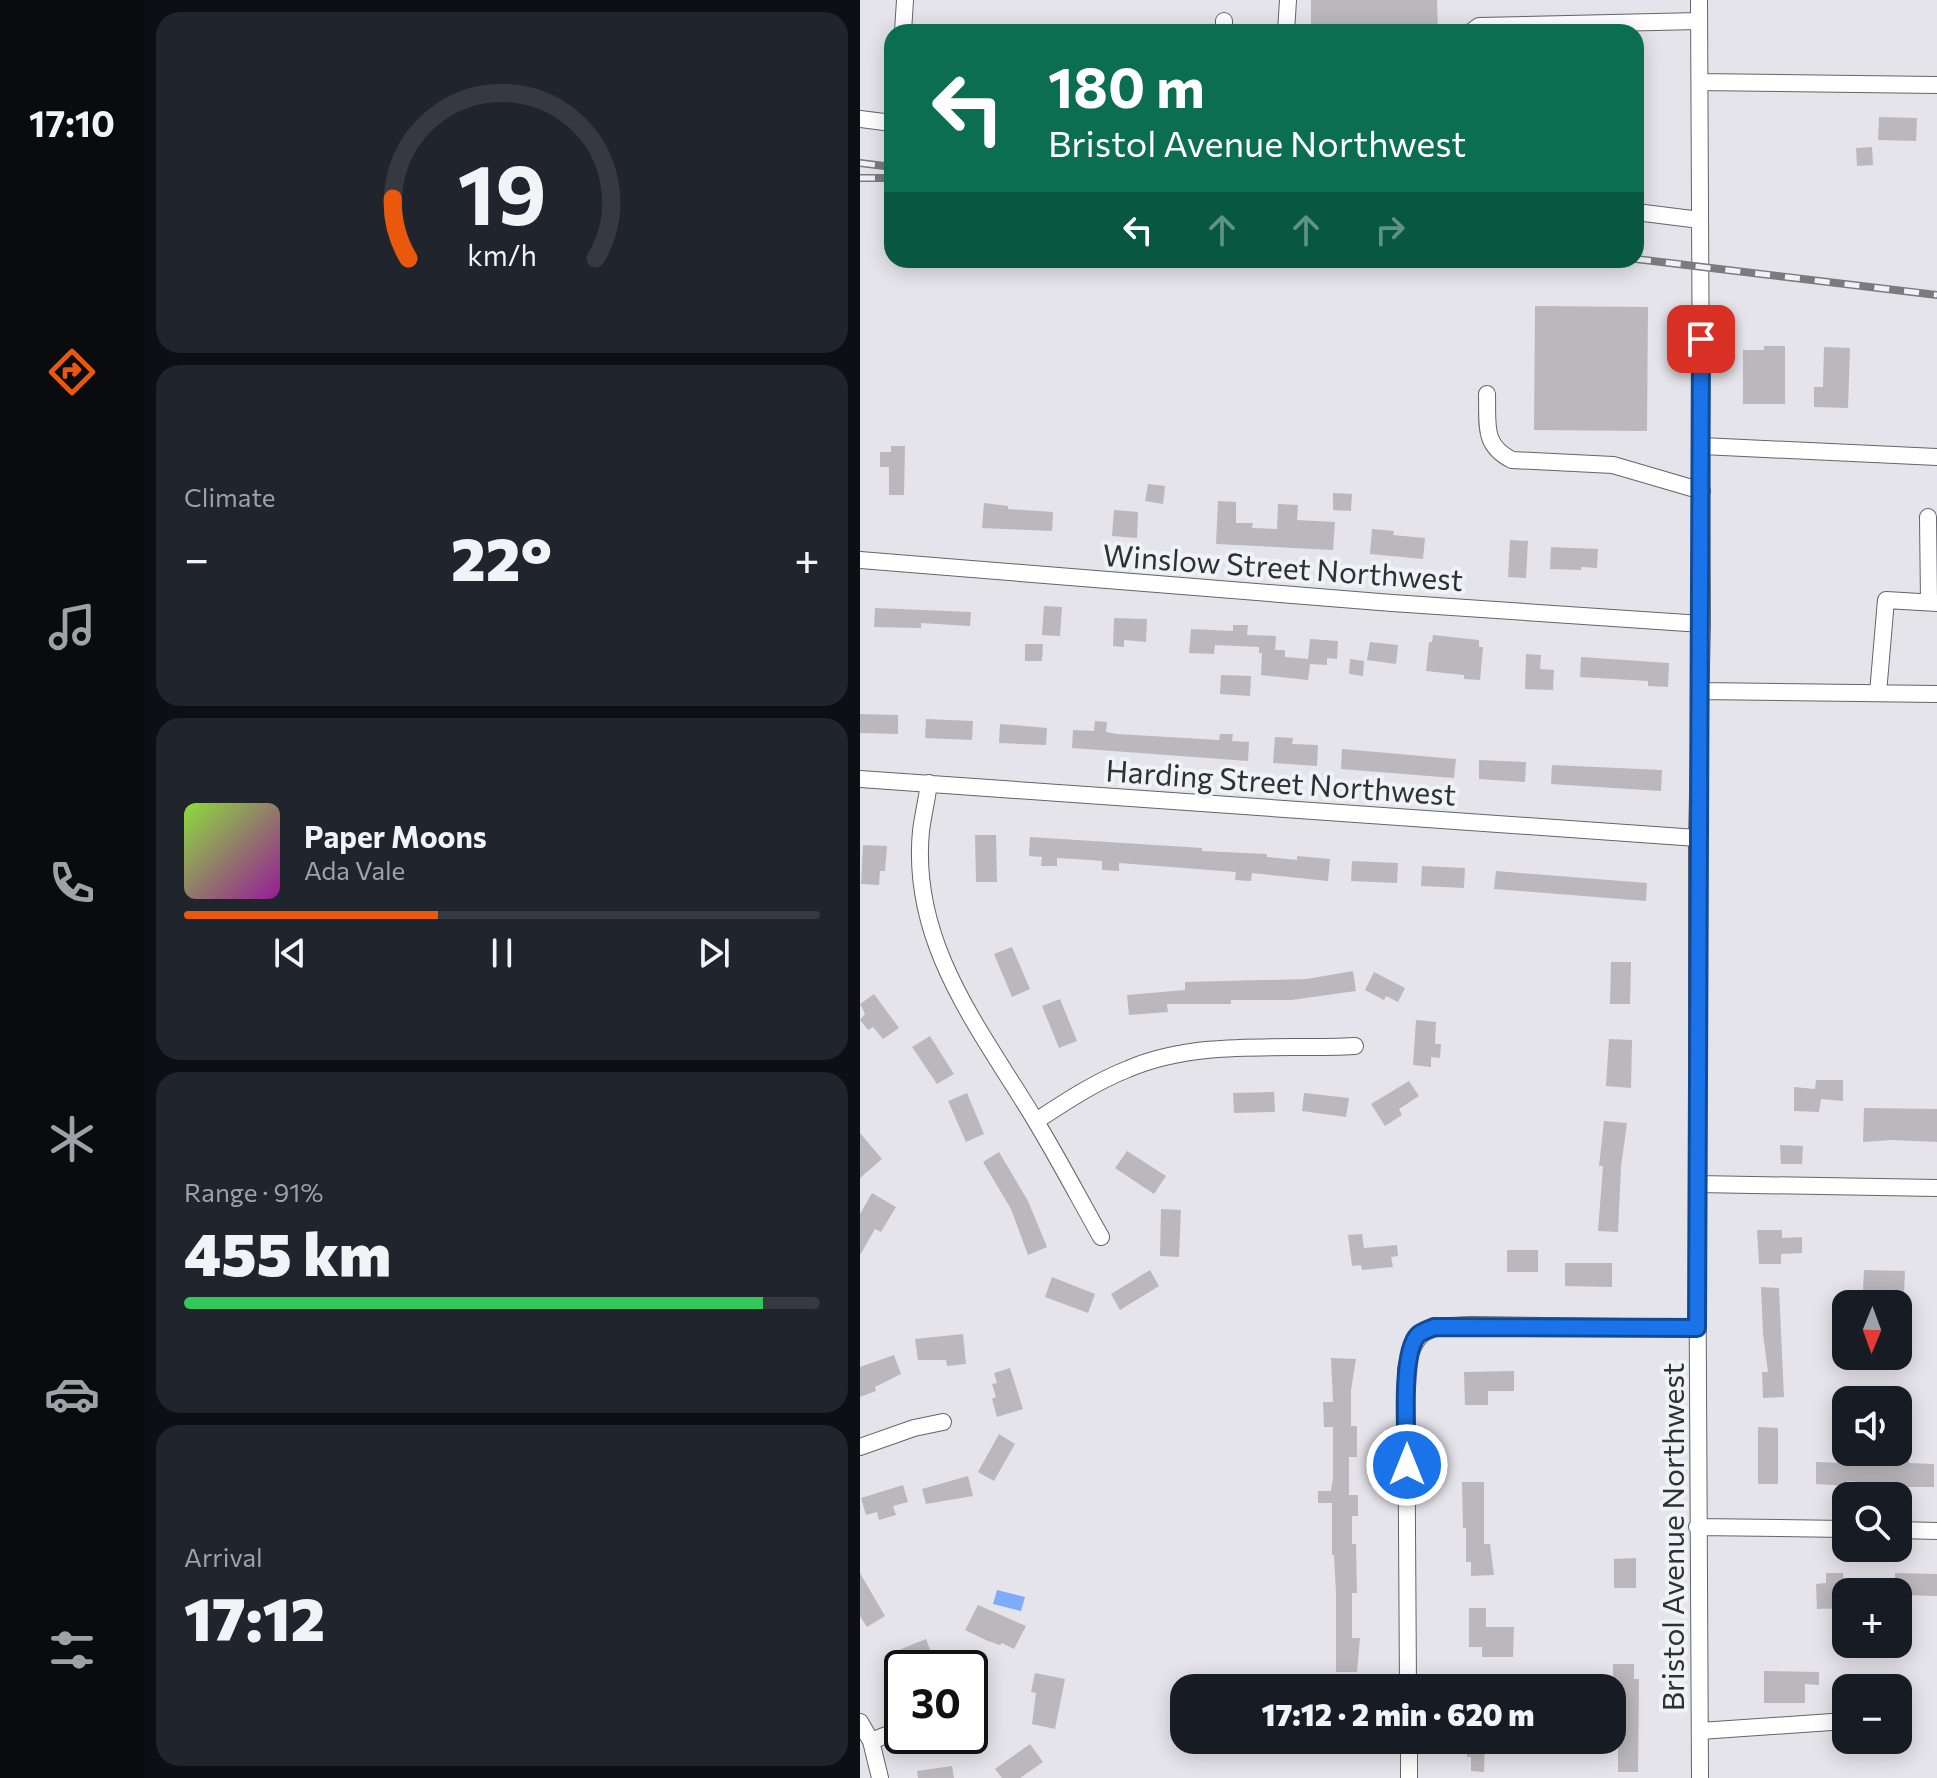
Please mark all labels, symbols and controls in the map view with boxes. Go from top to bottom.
text: 180 m [1048,51,1205,120]
icon: left [916,56,1020,160]
text: 17:10 [29,100,115,144]
text: Bristol Avenue Northwest [1048,120,1466,164]
text: 19 [458,139,546,241]
icon: left [1116,208,1160,252]
icon: ahead [1200,208,1244,252]
icon: ahead [1284,208,1328,252]
icon: right [1368,208,1412,252]
text: km/h [467,237,537,272]
pin [1667,305,1735,373]
icon: arrive [1679,317,1723,361]
icon: directions [44,344,100,400]
text: Climate [184,481,276,512]
text: 22° [451,520,552,593]
text: − [184,530,209,584]
text: + [794,530,820,584]
street label: Winslow Street Northwest [1101,535,1465,597]
icon: music [44,599,100,655]
street label: Harding Street Northwest [1104,750,1458,812]
text: Paper Moons [304,817,487,854]
text: Ada Vale [304,854,405,885]
icon: phone [44,855,100,911]
icon: previous [268,931,312,975]
icon: pause [480,931,524,975]
icon: next [692,931,736,975]
icon: climate [44,1111,100,1167]
text: Range · 91% [184,1176,323,1207]
text: 455 km [184,1215,391,1288]
north arrow [1832,1290,1912,1370]
map controls [1832,1290,1912,1754]
street label: Bristol Avenue Northwest [1653,1363,1690,1711]
icon: car [44,1366,100,1422]
button: sound [1832,1386,1912,1466]
position arrow [1365,1423,1449,1507]
button: search [1832,1482,1912,1562]
text: Arrival [184,1541,263,1572]
button: + [1832,1578,1912,1658]
text: 17:12 [184,1580,325,1653]
icon: filters [44,1622,100,1678]
speed limit sign: 30 [884,1650,988,1754]
button: − [1832,1674,1912,1754]
text: 17:12 · 2 min · 620 m [1261,1695,1535,1732]

